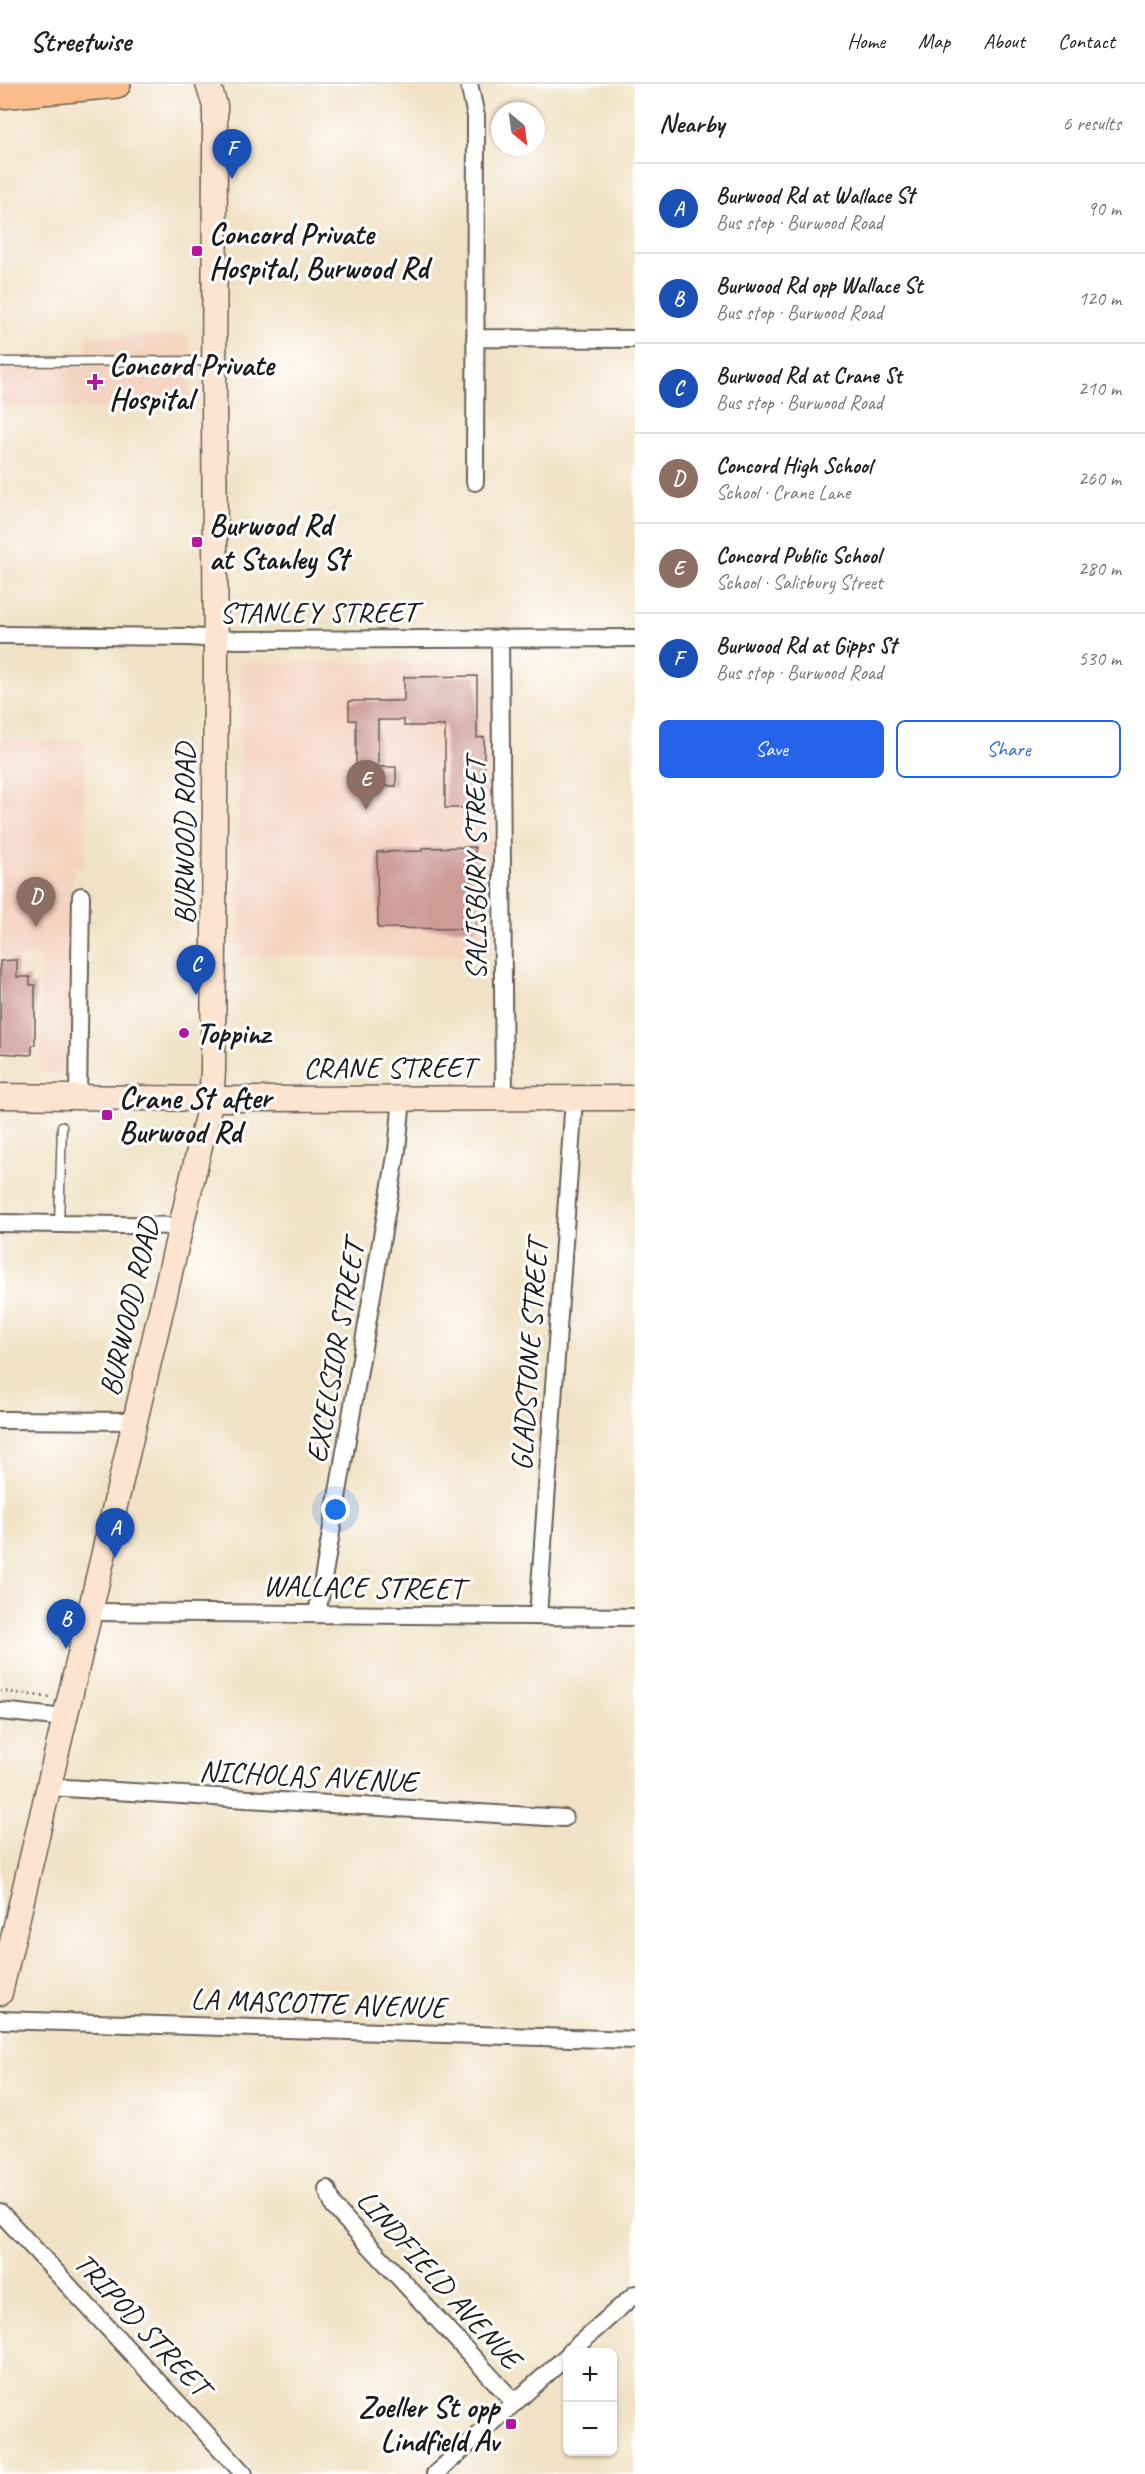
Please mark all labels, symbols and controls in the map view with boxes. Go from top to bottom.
text: Streetwise [30,24,131,59]
text: Home [847,28,885,54]
text: Map [918,28,950,54]
text: About [983,28,1025,54]
text: Contact [1058,28,1115,54]
north arrow [491,102,545,156]
text: Nearby [659,107,724,140]
text: 6 results [1062,111,1121,136]
pin: F [212,130,252,179]
text: Burwood Rd at Wallace St [716,182,914,210]
text: A [673,196,684,221]
text: 90 m [1087,196,1121,221]
text: Bus stop · Burwood Road [716,210,883,235]
place label: Concord Private Hospital, Burwood Rd [209,215,433,287]
marker: Concord Private Hospital, Burwood Rd [190,244,204,258]
text: Burwood Rd opp Wallace St [716,272,922,300]
text: B [673,286,684,311]
text: 120 m [1078,286,1121,311]
text: Bus stop · Burwood Road [716,300,883,325]
place label: Concord Private Hospital [109,346,276,418]
text: Burwood Rd at Crane St [716,362,902,390]
marker: Concord Private Hospital [86,373,104,391]
text: C [674,376,683,401]
text: 210 m [1078,376,1121,401]
text: Bus stop · Burwood Road [716,390,883,415]
text: Concord High School [716,452,872,480]
text: D [673,466,684,491]
text: 260 m [1078,466,1121,491]
text: School · Crane Lane [716,480,850,505]
place label: Burwood Rd at Stanley St [209,506,353,579]
marker: Burwood Rd at Stanley St [190,535,204,549]
text: Concord Public School [716,542,881,570]
text: E [673,556,684,581]
text: 280 m [1078,556,1121,581]
text: School · Salisbury Street [716,570,883,595]
street label: STANLEY STREET [219,593,424,631]
text: Burwood Rd at Gipps St [716,632,896,660]
text: F [674,646,683,671]
text: 530 m [1078,646,1121,671]
text: Bus stop · Burwood Road [716,660,883,685]
button: Save [659,720,884,778]
button: Share [896,720,1121,778]
street label: BURWOOD ROAD [165,741,203,925]
street label: SALISBURY STREET [456,752,494,980]
pin: E [346,760,386,810]
pin: D [16,878,56,927]
pin: C [176,946,216,995]
place label: Toppinz [196,1014,273,1052]
marker: Toppinz [177,1026,191,1040]
street label: CRANE STREET [303,1048,481,1086]
place label: Crane St after Burwood Rd [119,1079,274,1151]
marker: Crane St after Burwood Rd [100,1108,114,1122]
street label: BURWOOD ROAD [90,1212,168,1400]
street label: EXCELSIOR STREET [297,1231,374,1465]
street label: GLADSTONE STREET [502,1232,556,1472]
your location [321,1495,350,1524]
pin: A [96,1508,134,1558]
street label: WALLACE STREET [263,1566,471,1608]
pin: B [46,1600,86,1649]
street label: NICHOLAS AVENUE [198,1751,422,1801]
street label: LA MASCOTTE AVENUE [190,1980,450,2027]
street label: LINDFIELD AVENUE [348,2181,532,2380]
street label: TRIPOD STREET [66,2244,223,2409]
map controls [563,2348,617,2456]
button: + [563,2348,617,2402]
place label: Zoeller St opp Lindfield Av [358,2388,502,2460]
button: − [563,2402,617,2456]
marker: Zoeller St opp Lindfield Av [504,2417,518,2431]

